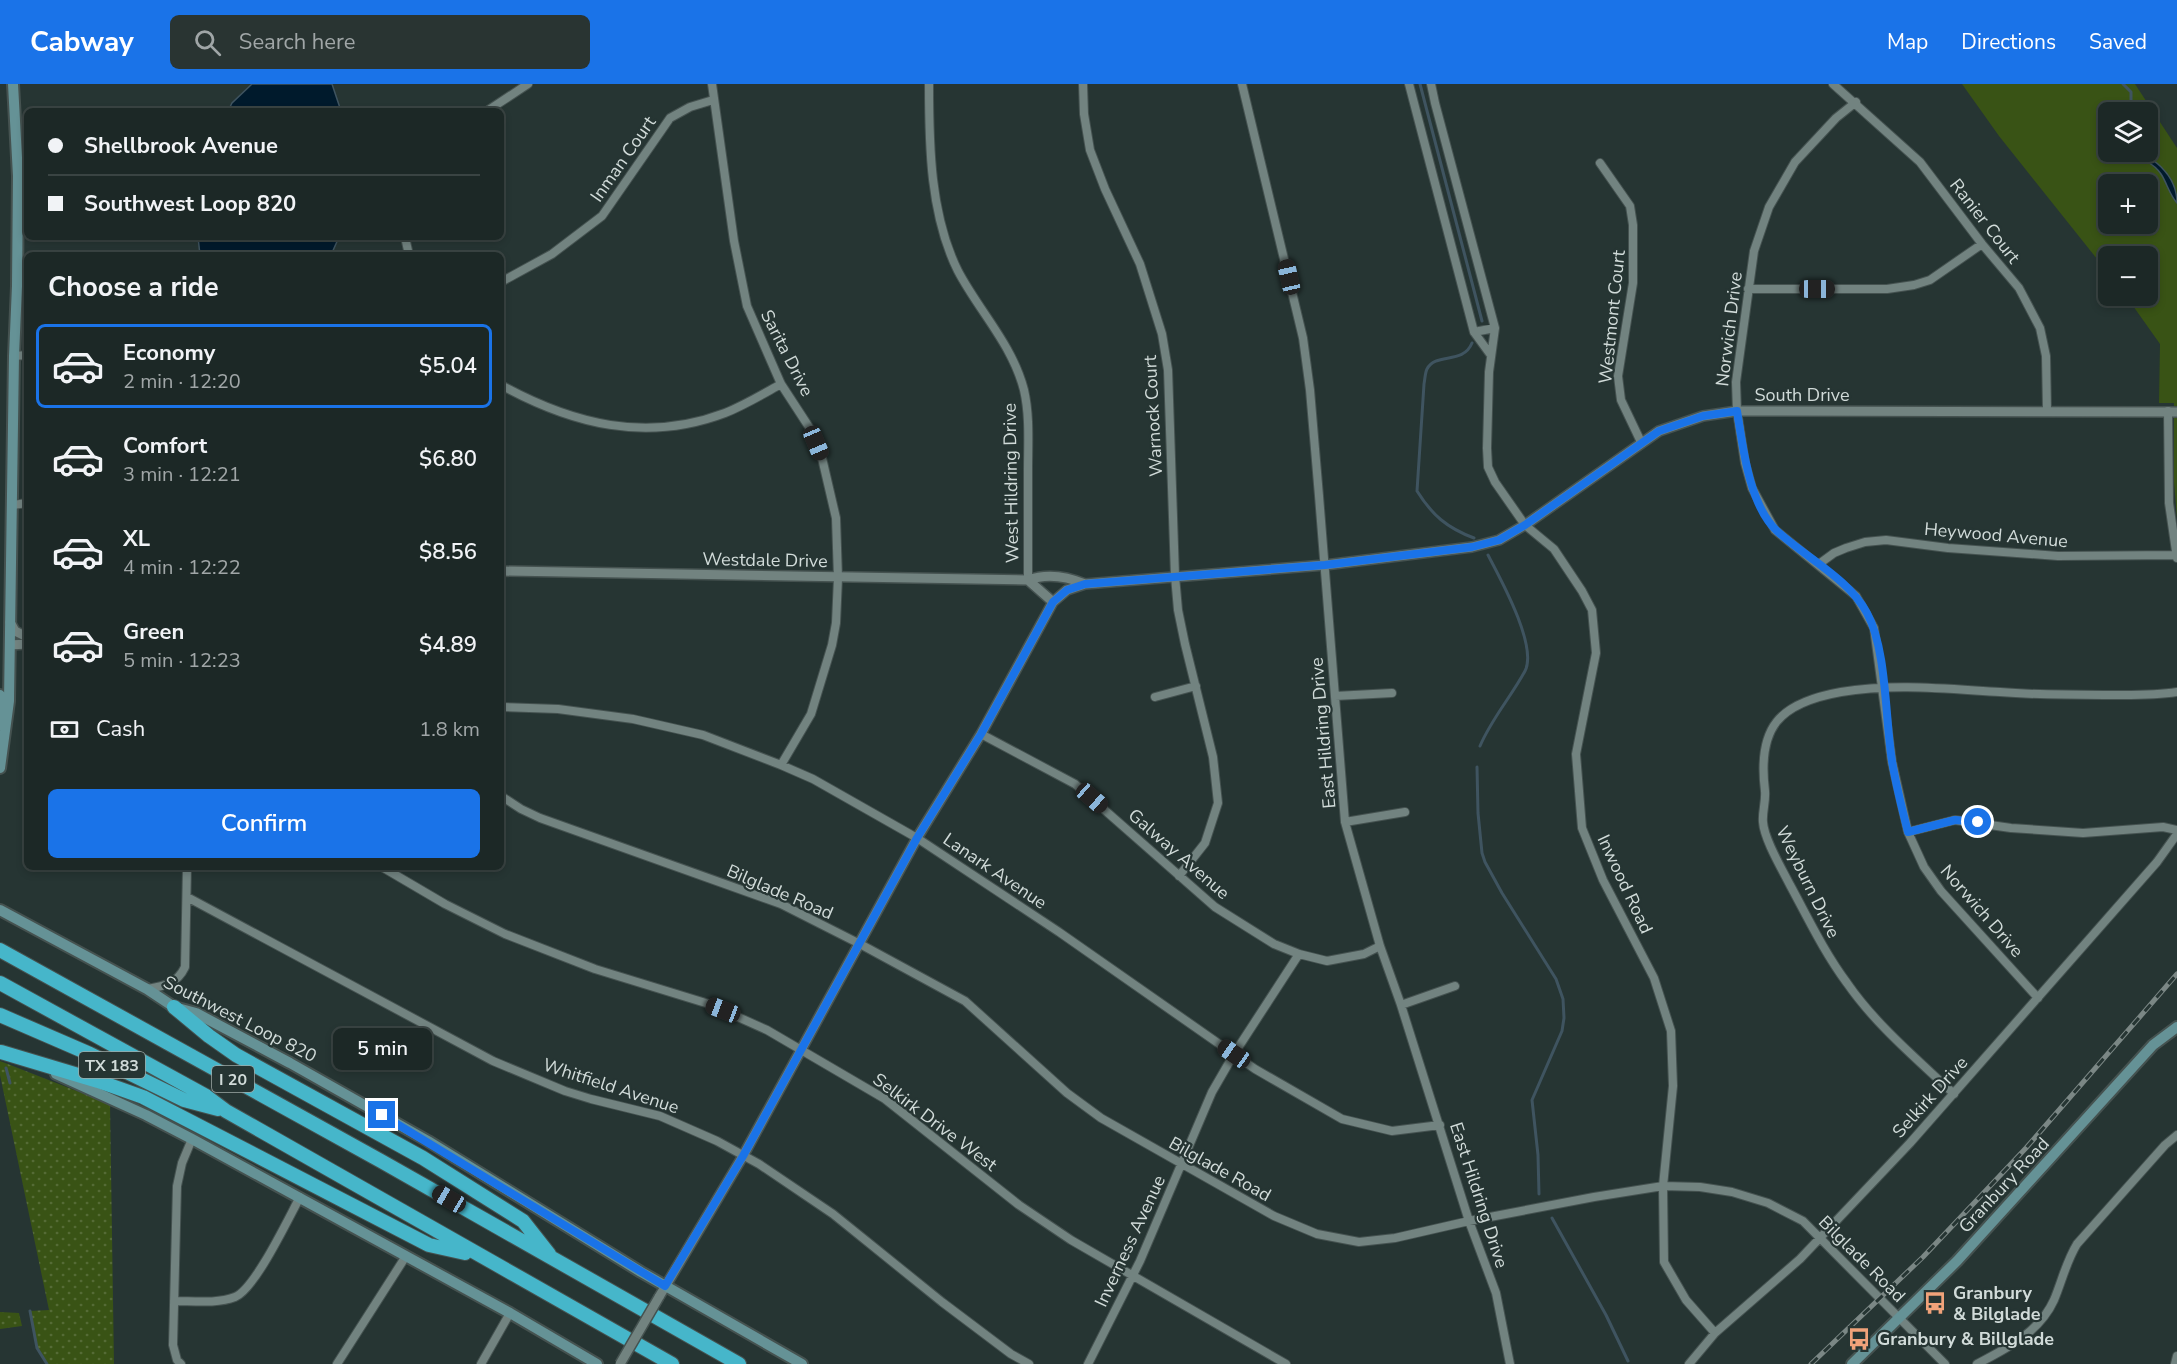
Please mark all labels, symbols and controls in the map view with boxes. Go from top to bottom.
search box [170,15,590,69]
text: Cabway [30,23,134,61]
icon: search [191,26,224,59]
text: Search here [239,27,355,57]
text: Map [1887,28,1928,56]
text: Directions [1961,28,2056,56]
text: Saved [2089,28,2147,56]
map controls [2098,102,2158,306]
button: layers [2098,102,2158,162]
street label: Inman Court [585,111,662,207]
text: Shellbrook Avenue [84,131,278,161]
street label: Ranier Court [1944,174,2026,269]
button: + [2098,174,2158,234]
text: Southwest Loop 820 [84,189,296,219]
button: − [2098,246,2158,306]
street label: Westmont Court [1593,248,1631,385]
car [1276,257,1302,297]
text: Choose a ride [48,269,219,306]
street label: Norwich Drive [1710,270,1748,388]
car [1799,280,1835,298]
street label: Sarita Drive [755,306,819,400]
text: Economy [123,338,215,368]
icon: car [51,339,105,393]
text: $5.04 [419,351,477,381]
street label: Warnock Court [1138,354,1168,477]
text: 2 min · 12:20 [123,368,241,395]
street label: South Drive [1754,383,1850,407]
street label: West Hildring Drive [998,403,1024,563]
car [801,423,831,463]
text: Comfort [123,431,207,461]
icon: car [51,432,105,486]
text: $6.80 [419,444,477,474]
text: 3 min · 12:21 [123,461,241,488]
street label: Heywood Avenue [1923,517,2069,553]
text: XL [123,524,150,554]
icon: car [51,525,105,579]
text: $8.56 [419,537,477,567]
street label: Westdale Drive [702,547,828,573]
text: 4 min · 12:22 [123,554,241,581]
text: Green [123,617,184,647]
icon: car [51,618,105,672]
text: $4.89 [419,630,477,660]
text: 5 min · 12:23 [123,647,241,674]
street label: East Hildring Drive [1304,656,1342,810]
icon: cash [48,713,81,746]
text: Cash [96,714,145,744]
text: 1.8 km [419,716,480,743]
car [1073,779,1111,817]
button: Confirm [48,789,480,858]
street label: Galway Avenue [1123,803,1235,905]
route start [1964,808,1991,835]
street label: Weyburn Drive [1770,822,1846,942]
street label: Lanark Avenue [938,827,1052,915]
street label: Inwood Road [1592,831,1658,937]
street label: Bilglade Road [723,859,837,925]
street label: Norwich Drive [1935,860,2029,962]
street label: Southwest Loop 820 [159,970,321,1068]
car [703,995,743,1025]
callout: 5 min [332,1028,431,1070]
text: 5 min [357,1035,408,1062]
car [1214,1036,1254,1072]
street label: Selkirk Drive [1887,1051,1973,1143]
road number: TX 183 [79,1052,145,1078]
street label: Whitfield Avenue [540,1053,682,1119]
road number: I 20 [212,1066,254,1092]
street label: Selkirk Drive West [868,1067,1003,1177]
route end [368,1101,395,1128]
street label: East Hildring Drive [1444,1119,1514,1271]
street label: Bilglade Road [1165,1131,1275,1207]
street label: Granbury Road [1953,1132,2055,1238]
street label: Inverness Avenue [1089,1171,1171,1311]
car [429,1182,469,1216]
street label: Bilglade Road [1813,1210,1911,1308]
place label: Granbury & Bilglade [1953,1281,2041,1326]
bus stop icon: Granbury & Bilglade [1922,1290,1948,1316]
bus stop icon: Granbury & Billglade [1846,1326,1872,1352]
place label: Granbury & Billglade [1877,1327,2054,1351]

